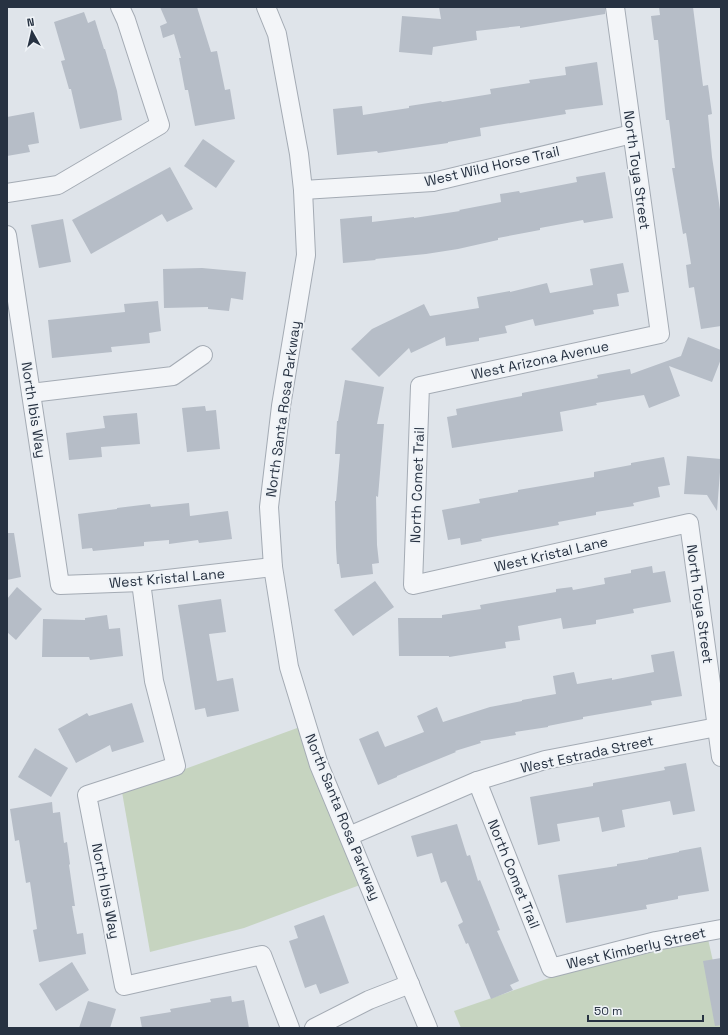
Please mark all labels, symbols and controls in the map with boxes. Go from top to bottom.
north arrow [12,12,52,52]
text: N [26,15,35,30]
street label: North Toya Street [620,109,654,231]
street label: West Wild Horse Trail [423,142,561,190]
street label: North Santa Rosa Parkway [262,320,304,498]
street label: West Arizona Avenue [470,337,610,383]
street label: North Ibis Way [18,361,50,459]
street label: North Comet Trail [406,427,428,543]
street label: West Kristal Lane [492,532,610,576]
street label: North Toya Street [683,543,717,665]
street label: West Kristal Lane [108,564,226,592]
street label: North Santa Rosa Parkway [301,731,385,903]
street label: West Estrada Street [519,731,655,777]
street label: North Comet Trail [484,817,544,931]
street label: North Ibis Way [88,842,124,940]
street label: West Kimberly Street [565,923,707,973]
scale bar [588,997,703,1023]
text: 50 m [594,1003,622,1019]

